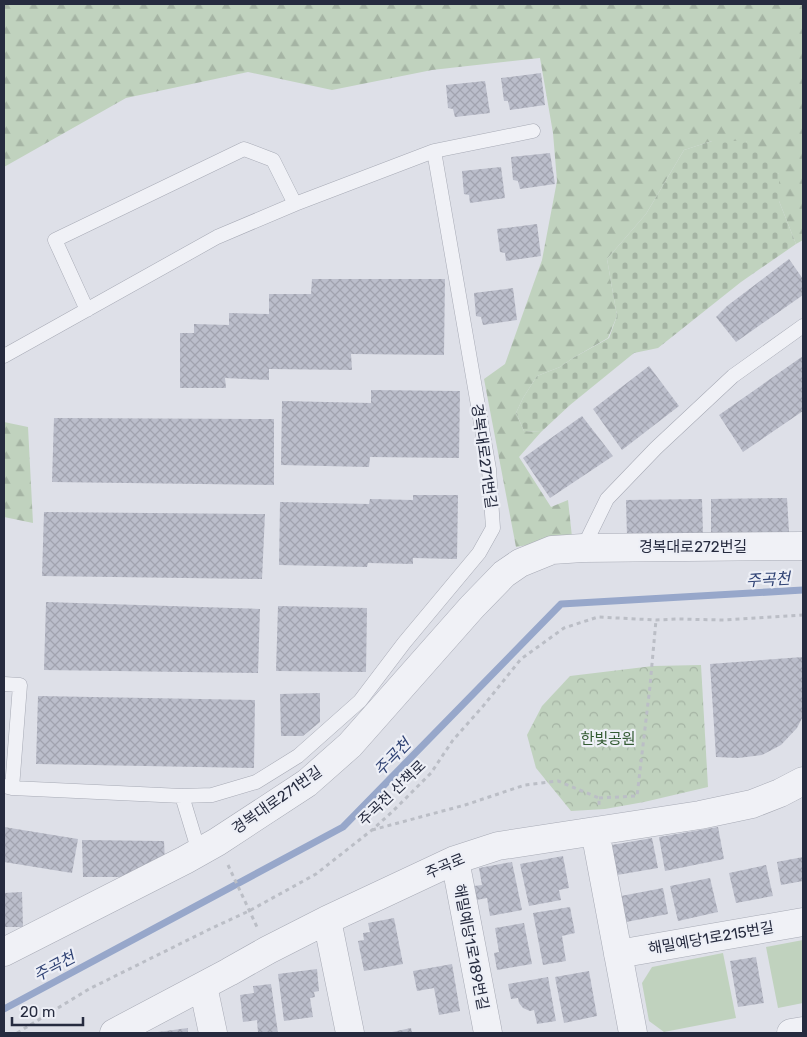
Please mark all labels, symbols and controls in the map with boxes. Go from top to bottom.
street label: 경복대로271번길 [468,402,500,510]
street label: 경복대로272번길 [639,538,747,556]
water label: 주곡천 [745,569,793,590]
park label: 한빛공원 [580,730,636,748]
water label: 주곡천 [370,733,416,780]
street label: 주곡천 산책로 [355,756,429,830]
street label: 경복대로271번길 [229,762,325,838]
street label: 주곡로 [422,850,468,882]
street label: 해밀예당1로189번길 [450,883,492,1011]
street label: 해밀예당1로215번길 [647,918,775,958]
water label: 주곡천 [30,947,80,985]
scale bar [12,994,84,1026]
text: 20 m [20,1003,55,1021]

